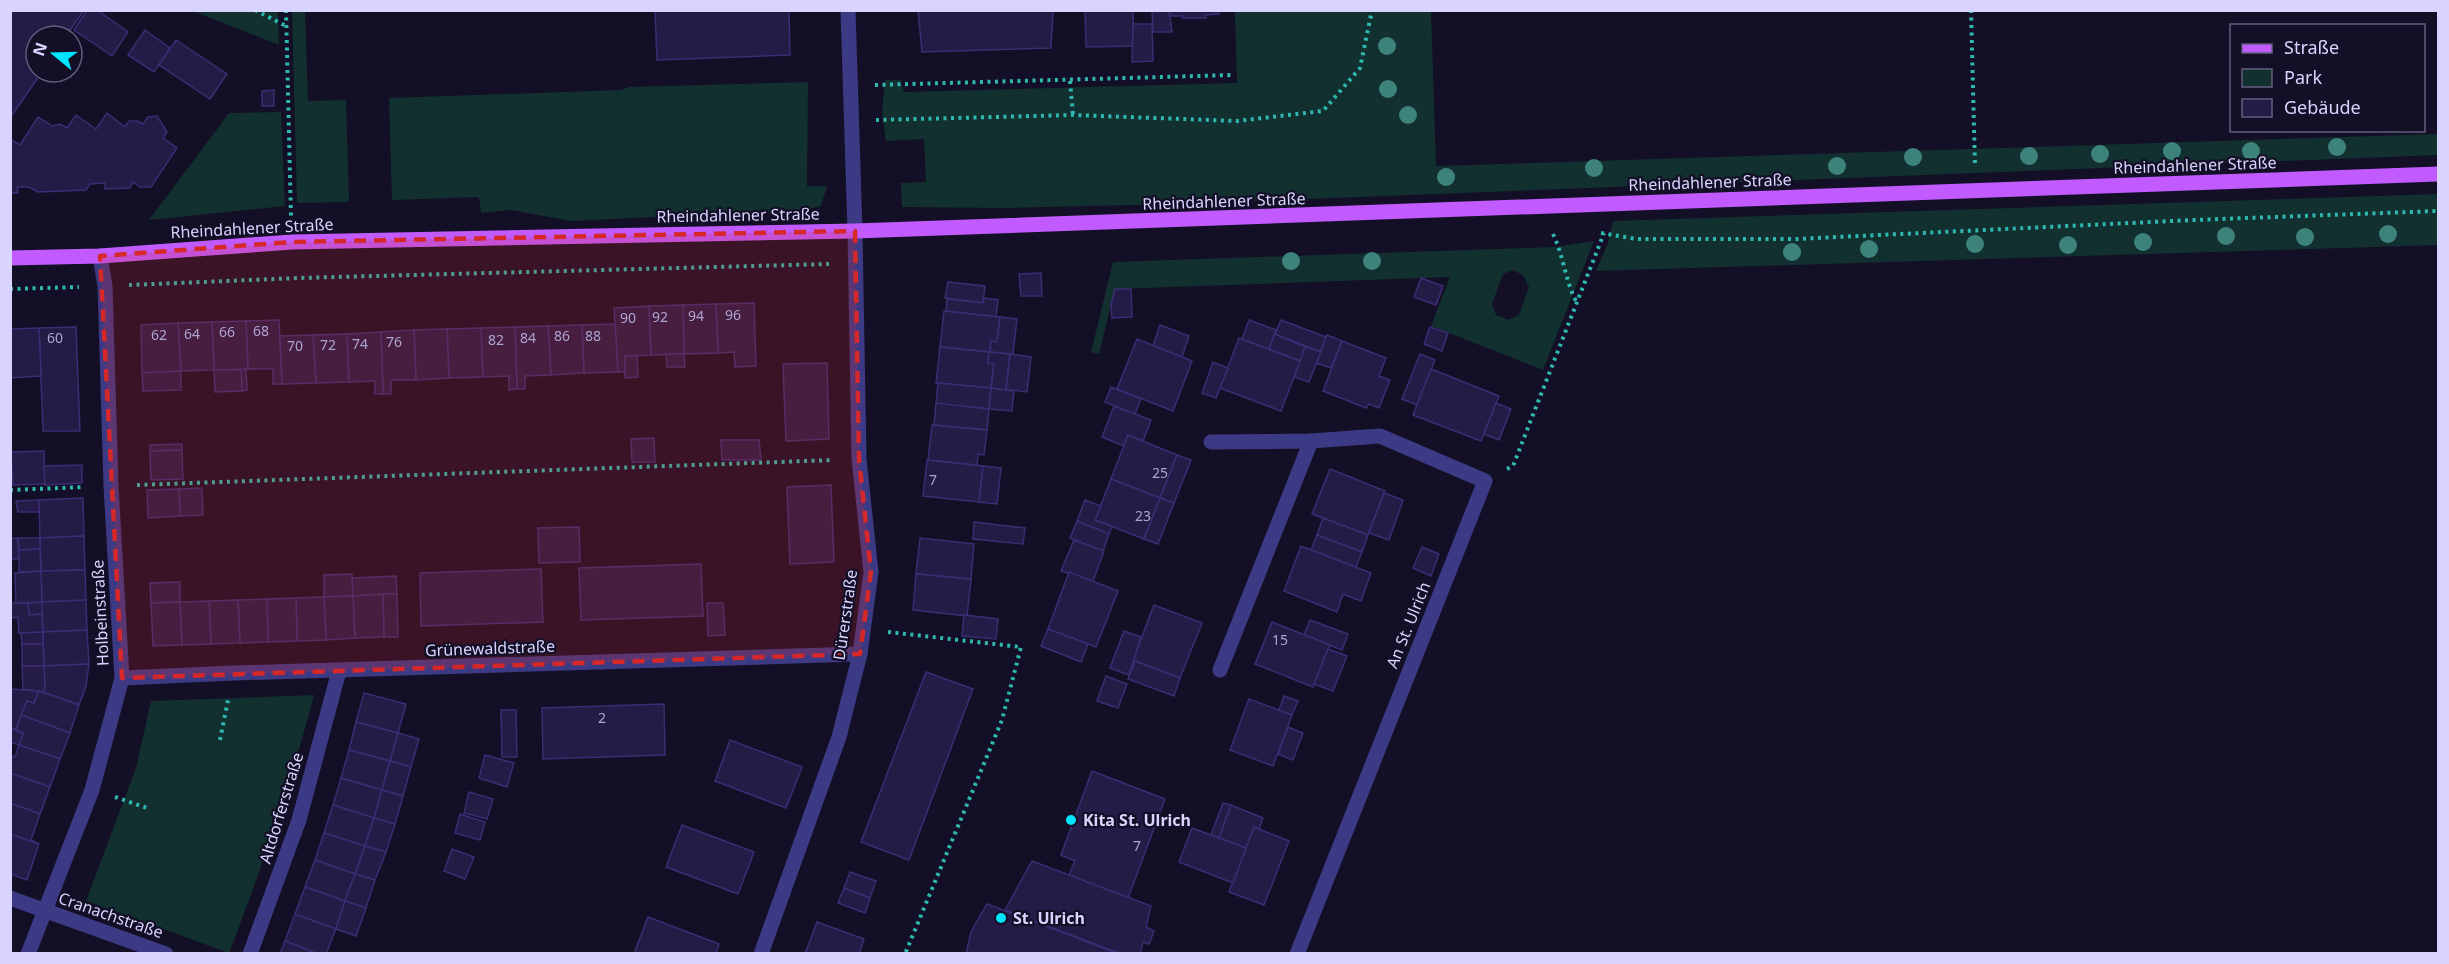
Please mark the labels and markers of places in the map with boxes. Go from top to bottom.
place label: Kita St. Ulrich [1083,809,1191,831]
marker: Kita St. Ulrich [1064,813,1078,827]
place label: St. Ulrich [1013,907,1085,929]
marker: St. Ulrich [994,911,1008,925]

